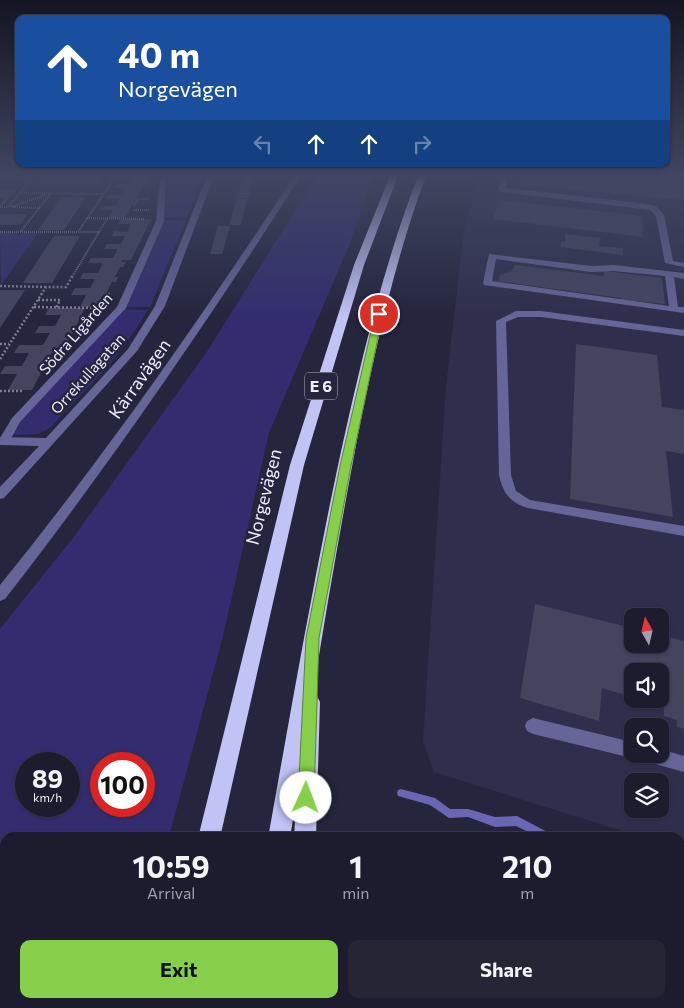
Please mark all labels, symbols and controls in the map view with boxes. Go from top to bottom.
text: 40 m [118,32,200,75]
icon: ahead [35,35,100,100]
text: Norgevägen [118,75,238,102]
icon: left [249,130,277,158]
icon: ahead [302,130,330,158]
icon: ahead [355,130,383,158]
icon: right [408,130,436,158]
street label: Södra Ligården [35,289,116,378]
pin [358,293,400,335]
icon: arrive [365,300,393,328]
street label: Orrekullagatan [46,329,128,417]
street label: Kärravägen [104,334,175,423]
road number: E 6 [305,372,337,400]
street label: Norgevägen [240,446,286,547]
north arrow [624,608,669,652]
map controls [624,608,669,818]
button: sound [624,663,669,708]
button: search [624,718,669,763]
speed limit sign: 100 [90,752,155,817]
text: 89 [32,763,63,793]
position arrow [279,771,331,823]
button: layers [624,773,669,818]
text: km/h [33,790,62,804]
text: 10:59 [132,847,210,884]
text: 1 [349,847,363,884]
text: 210 [502,847,553,884]
text: Arrival [147,883,195,902]
text: min [342,883,370,902]
text: m [520,883,534,902]
button: Exit [20,940,338,998]
button: Share [348,940,665,998]

